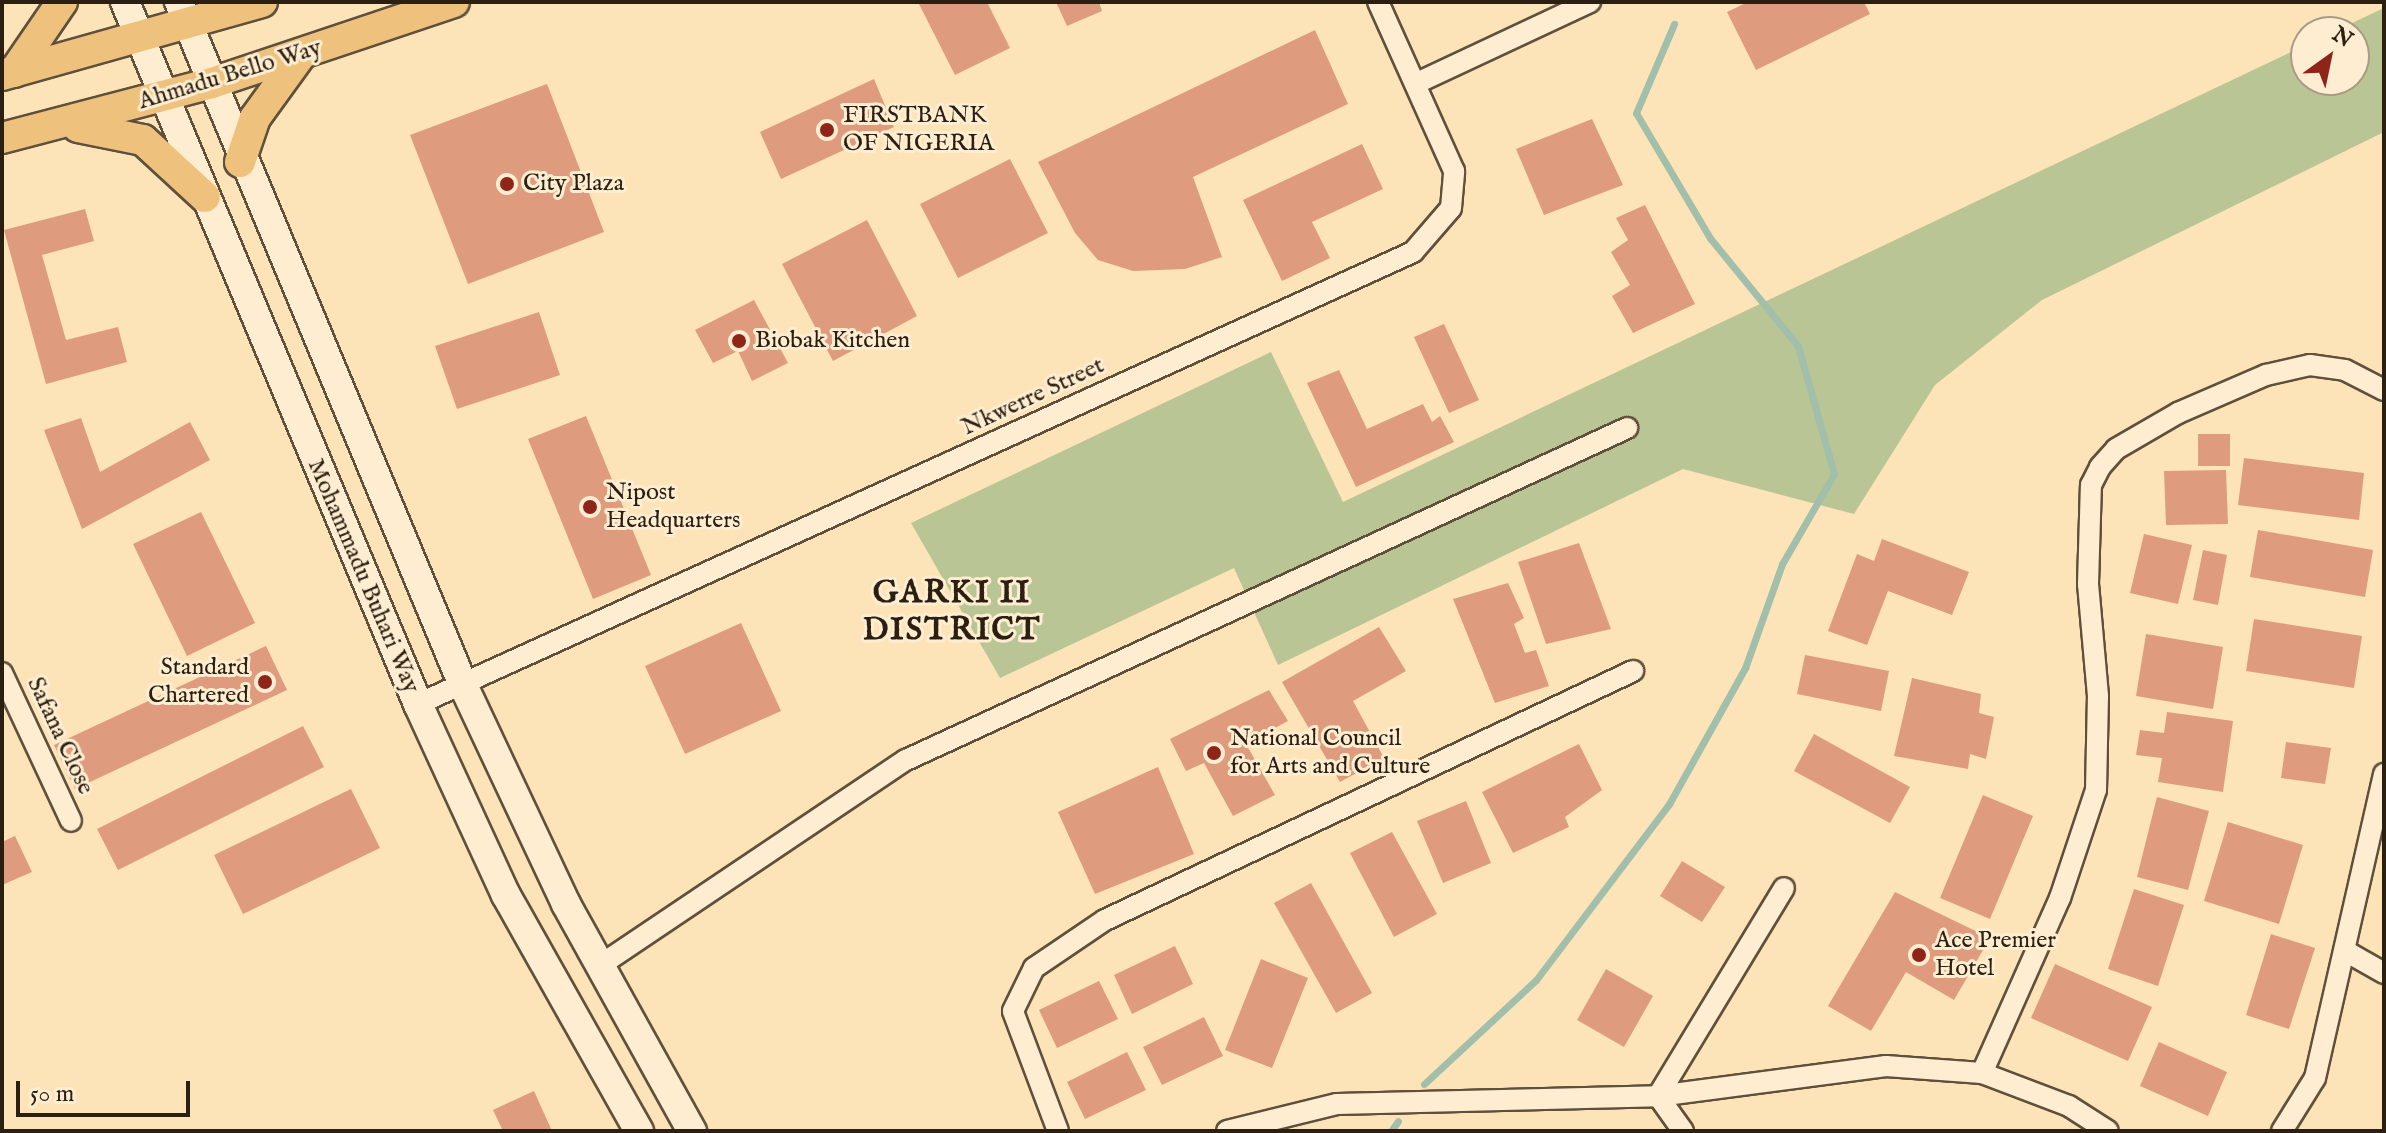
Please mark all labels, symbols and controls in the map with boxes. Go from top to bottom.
north arrow [2290,16,2370,96]
text: N [2326,21,2358,54]
street label: Ahmadu Bello Way [135,33,325,117]
place label: FIRSTBANK OF NIGERIA [843,102,994,158]
marker: FIRSTBANK OF NIGERIA [818,121,836,139]
place label: City Plaza [523,170,624,198]
marker: City Plaza [498,175,516,193]
place label: Biobak Kitchen [755,327,910,355]
marker: Biobak Kitchen [730,332,748,350]
street label: Nkwerre Street [957,351,1109,443]
street label: Mohammadu Buhari Way [301,455,425,697]
place label: Nipost Headquarters [606,479,740,535]
marker: Nipost Headquarters [581,498,599,516]
district label: GARKI II DISTRICT [863,576,1041,651]
place label: Standard Chartered [148,654,249,710]
street label: Safana Close [20,673,100,799]
marker: Standard Chartered [256,673,274,691]
place label: National Council for Arts and Culture [1230,725,1430,781]
marker: National Council for Arts and Culture [1205,744,1223,762]
place label: Ace Premier Hotel [1935,927,2056,983]
marker: Ace Premier Hotel [1910,946,1928,964]
scale bar [20,1065,194,1115]
text: 50 m [30,1079,74,1110]

